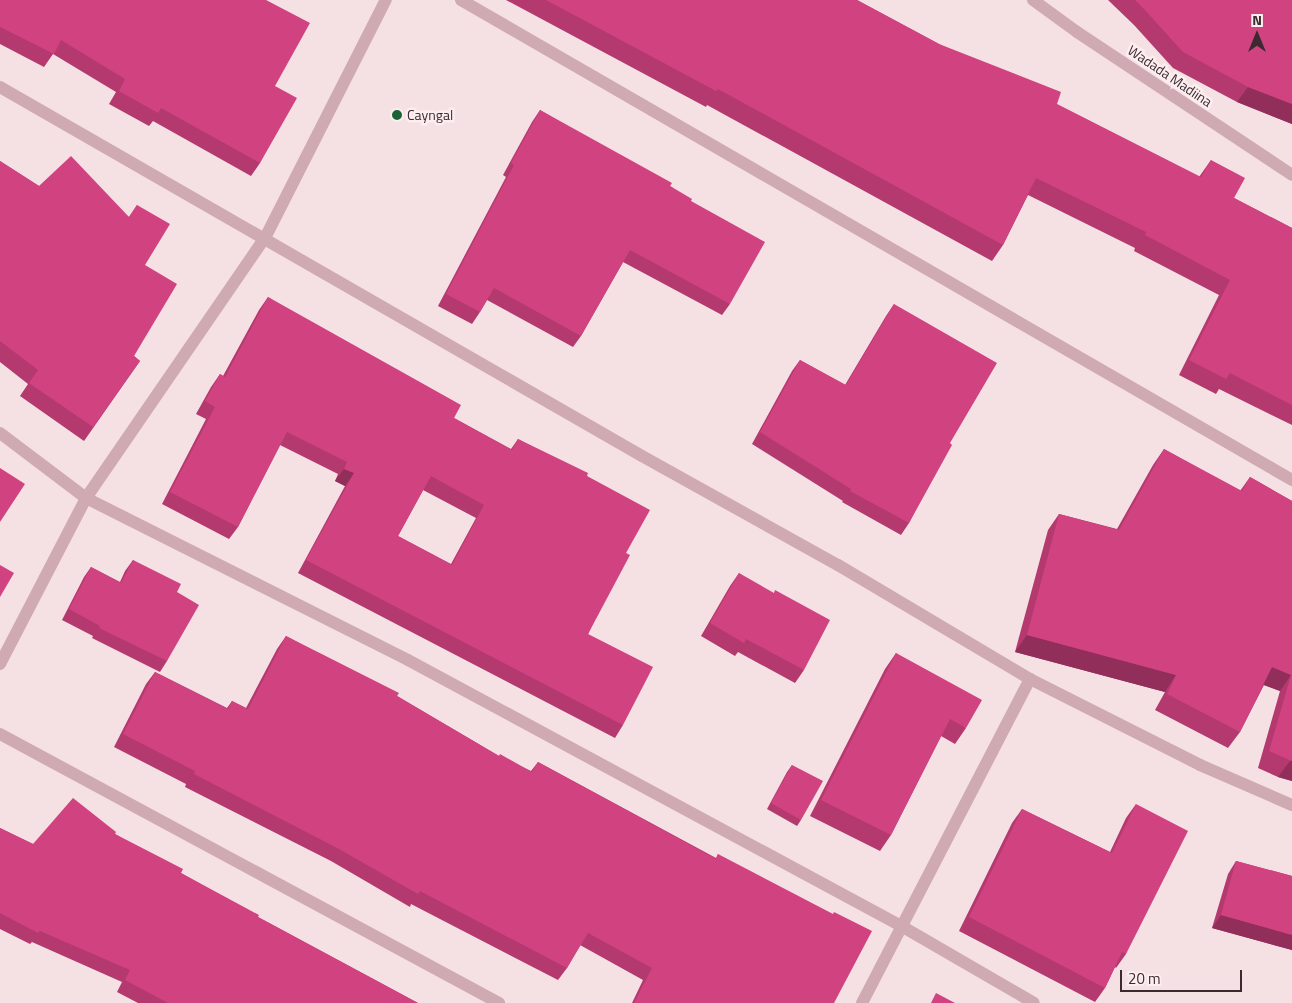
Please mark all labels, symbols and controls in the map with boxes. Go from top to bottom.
text: N [1252,9,1262,30]
north arrow [1232,10,1282,60]
street label: Wadada Madiina [1125,42,1215,110]
place label: Cayngal [407,107,453,123]
marker: Cayngal [391,109,403,121]
scale bar [1122,960,1244,992]
text: 20 m [1128,967,1161,990]

